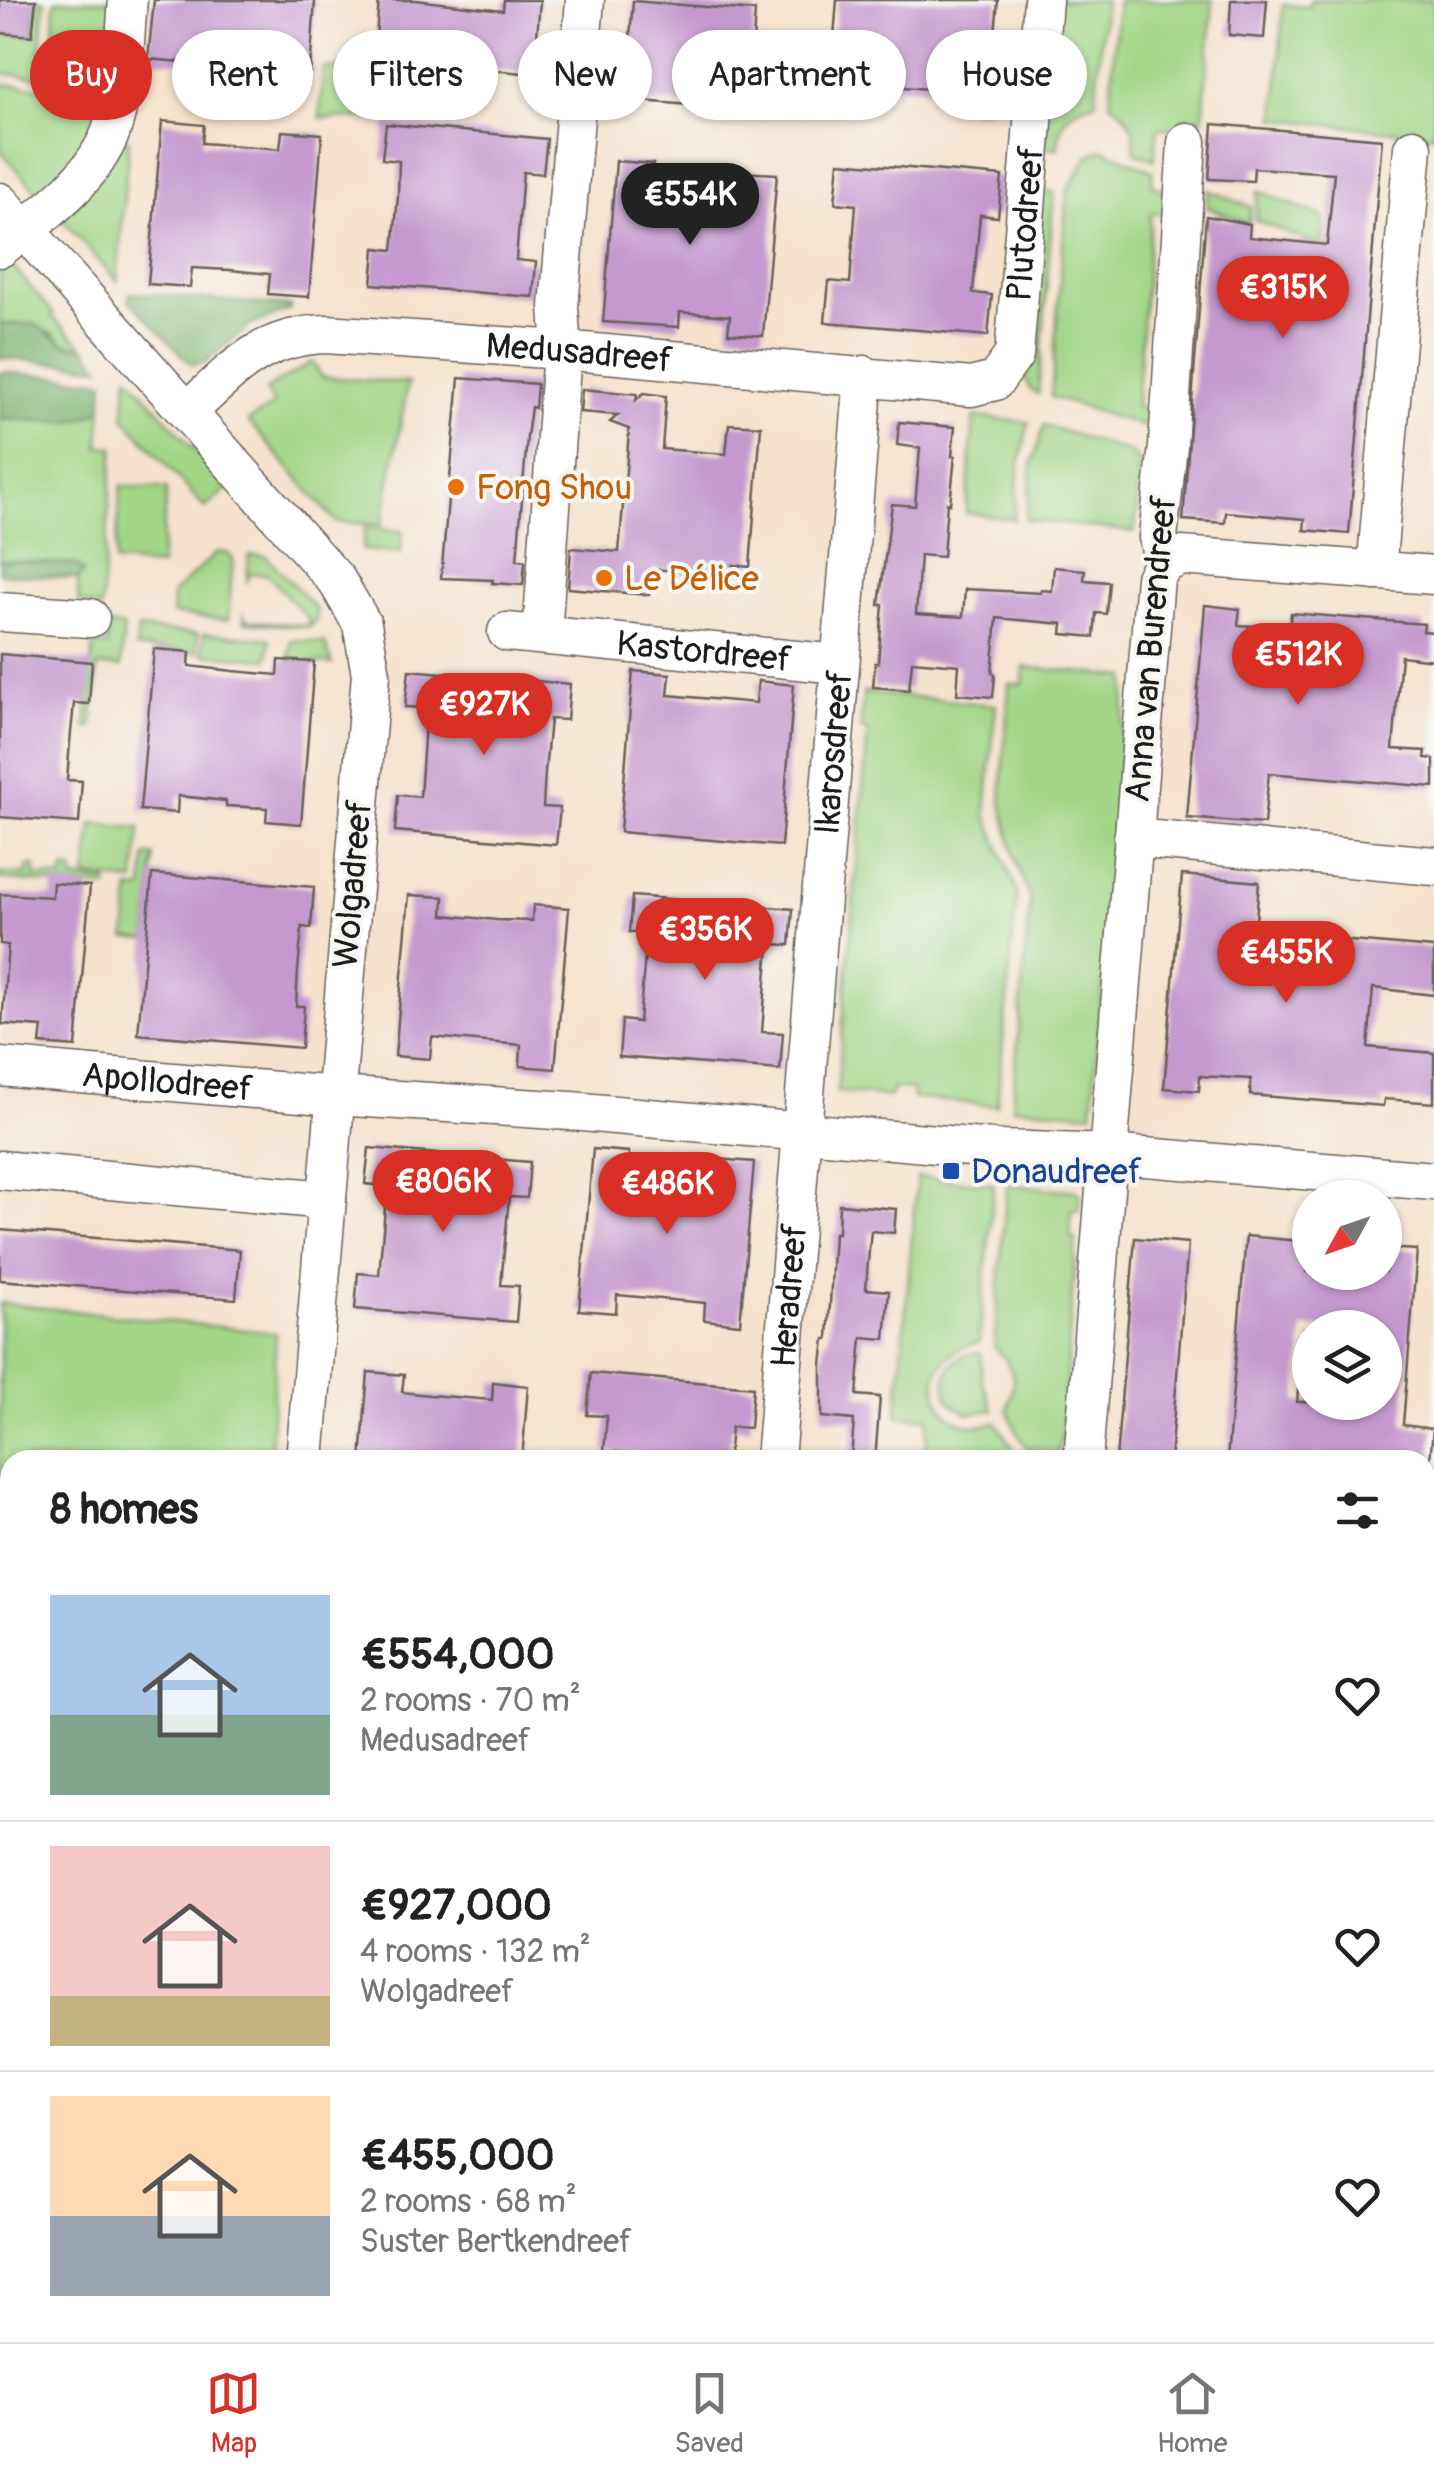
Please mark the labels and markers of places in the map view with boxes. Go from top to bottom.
pin: €554K [620,163,760,248]
pin: €315K [1213,256,1353,341]
place label: Fong Shou [476,466,632,510]
marker: Fong Shou [445,476,467,498]
place label: Le Délice [624,557,759,601]
marker: Le Délice [593,567,615,589]
pin: €512K [1228,623,1368,708]
pin: €927K [414,673,554,758]
pin: €356K [635,898,775,983]
pin: €455K [1216,921,1356,1006]
pin: €806K [373,1150,513,1235]
place label: Donaudreef [971,1150,1142,1194]
pin: €486K [597,1152,737,1237]
marker: Donaudreef [940,1160,962,1182]

